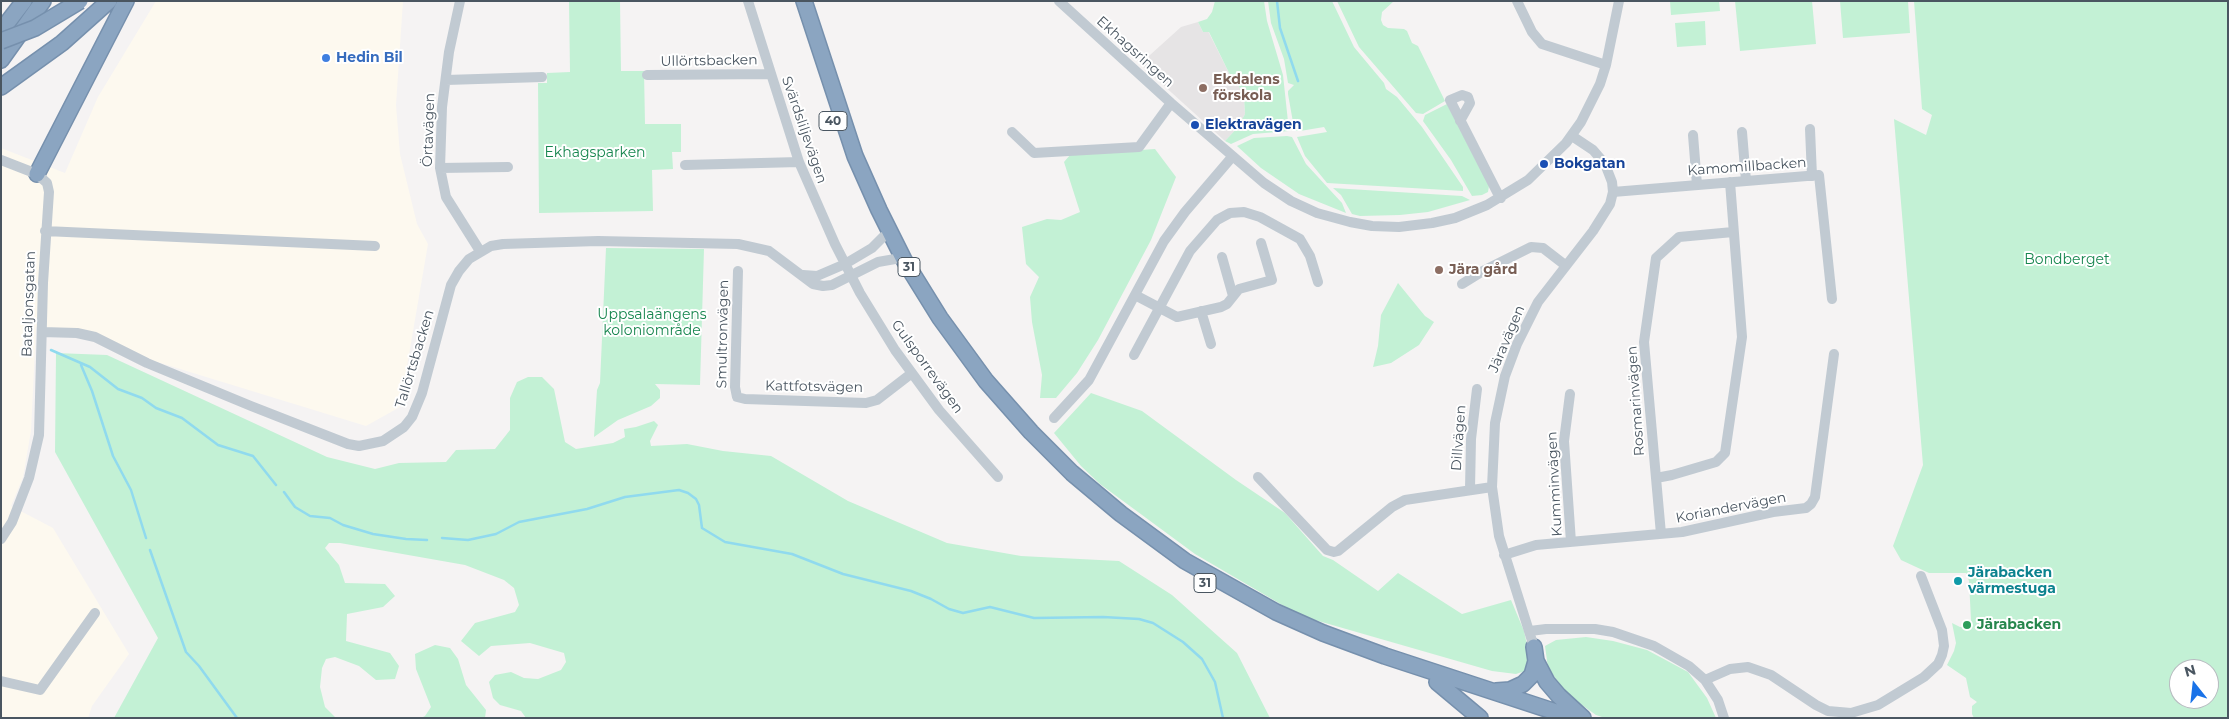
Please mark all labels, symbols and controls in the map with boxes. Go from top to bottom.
street label: Ekhagsringen [1093,13,1177,91]
place label: Hedin Bil [336,50,403,66]
marker: Hedin Bil [320,52,332,64]
street label: Ullörtsbacken [660,52,758,70]
place label: Ekdalens förskola [1213,72,1280,104]
street label: Svärdsliljevägen [778,74,830,186]
marker: Ekdalens förskola [1197,82,1209,94]
street label: Örtavägen [419,93,439,167]
road number: 40 [819,112,847,130]
place label: Elektravägen [1205,117,1302,133]
marker: Elektravägen [1189,119,1201,131]
park label: Ekhagsparken [544,145,646,161]
street label: Kamomillbacken [1687,154,1807,180]
place label: Bokgatan [1554,156,1625,172]
marker: Bokgatan [1538,158,1550,170]
street label: Bataljonsgatan [19,251,39,357]
park label: Bondberget [2024,252,2110,268]
road number: 31 [898,258,920,276]
place label: Jära gård [1449,262,1517,278]
marker: Jära gård [1433,264,1445,276]
street label: Smultronvägen [714,279,732,389]
street label: Järavägen [1485,303,1529,375]
park label: Uppsalaängens koloniområde [597,307,707,340]
street label: Tallörtsbacken [392,308,438,410]
street label: Gulsporrevägen [887,317,967,417]
street label: Rosmarinvägen [1624,345,1648,457]
street label: Kattfotsvägen [765,378,863,396]
street label: Dillvägen [1448,405,1470,471]
street label: Kumminvägen [1544,431,1566,537]
street label: Koriandervägen [1674,489,1788,527]
place label: Järabacken värmestuga [1968,565,2056,598]
road number: 31 [1194,574,1216,592]
marker: Järabacken värmestuga [1952,575,1964,587]
place label: Järabacken [1977,617,2061,633]
marker: Järabacken [1961,619,1973,631]
north arrow [2169,659,2219,709]
text: N [2182,660,2198,681]

